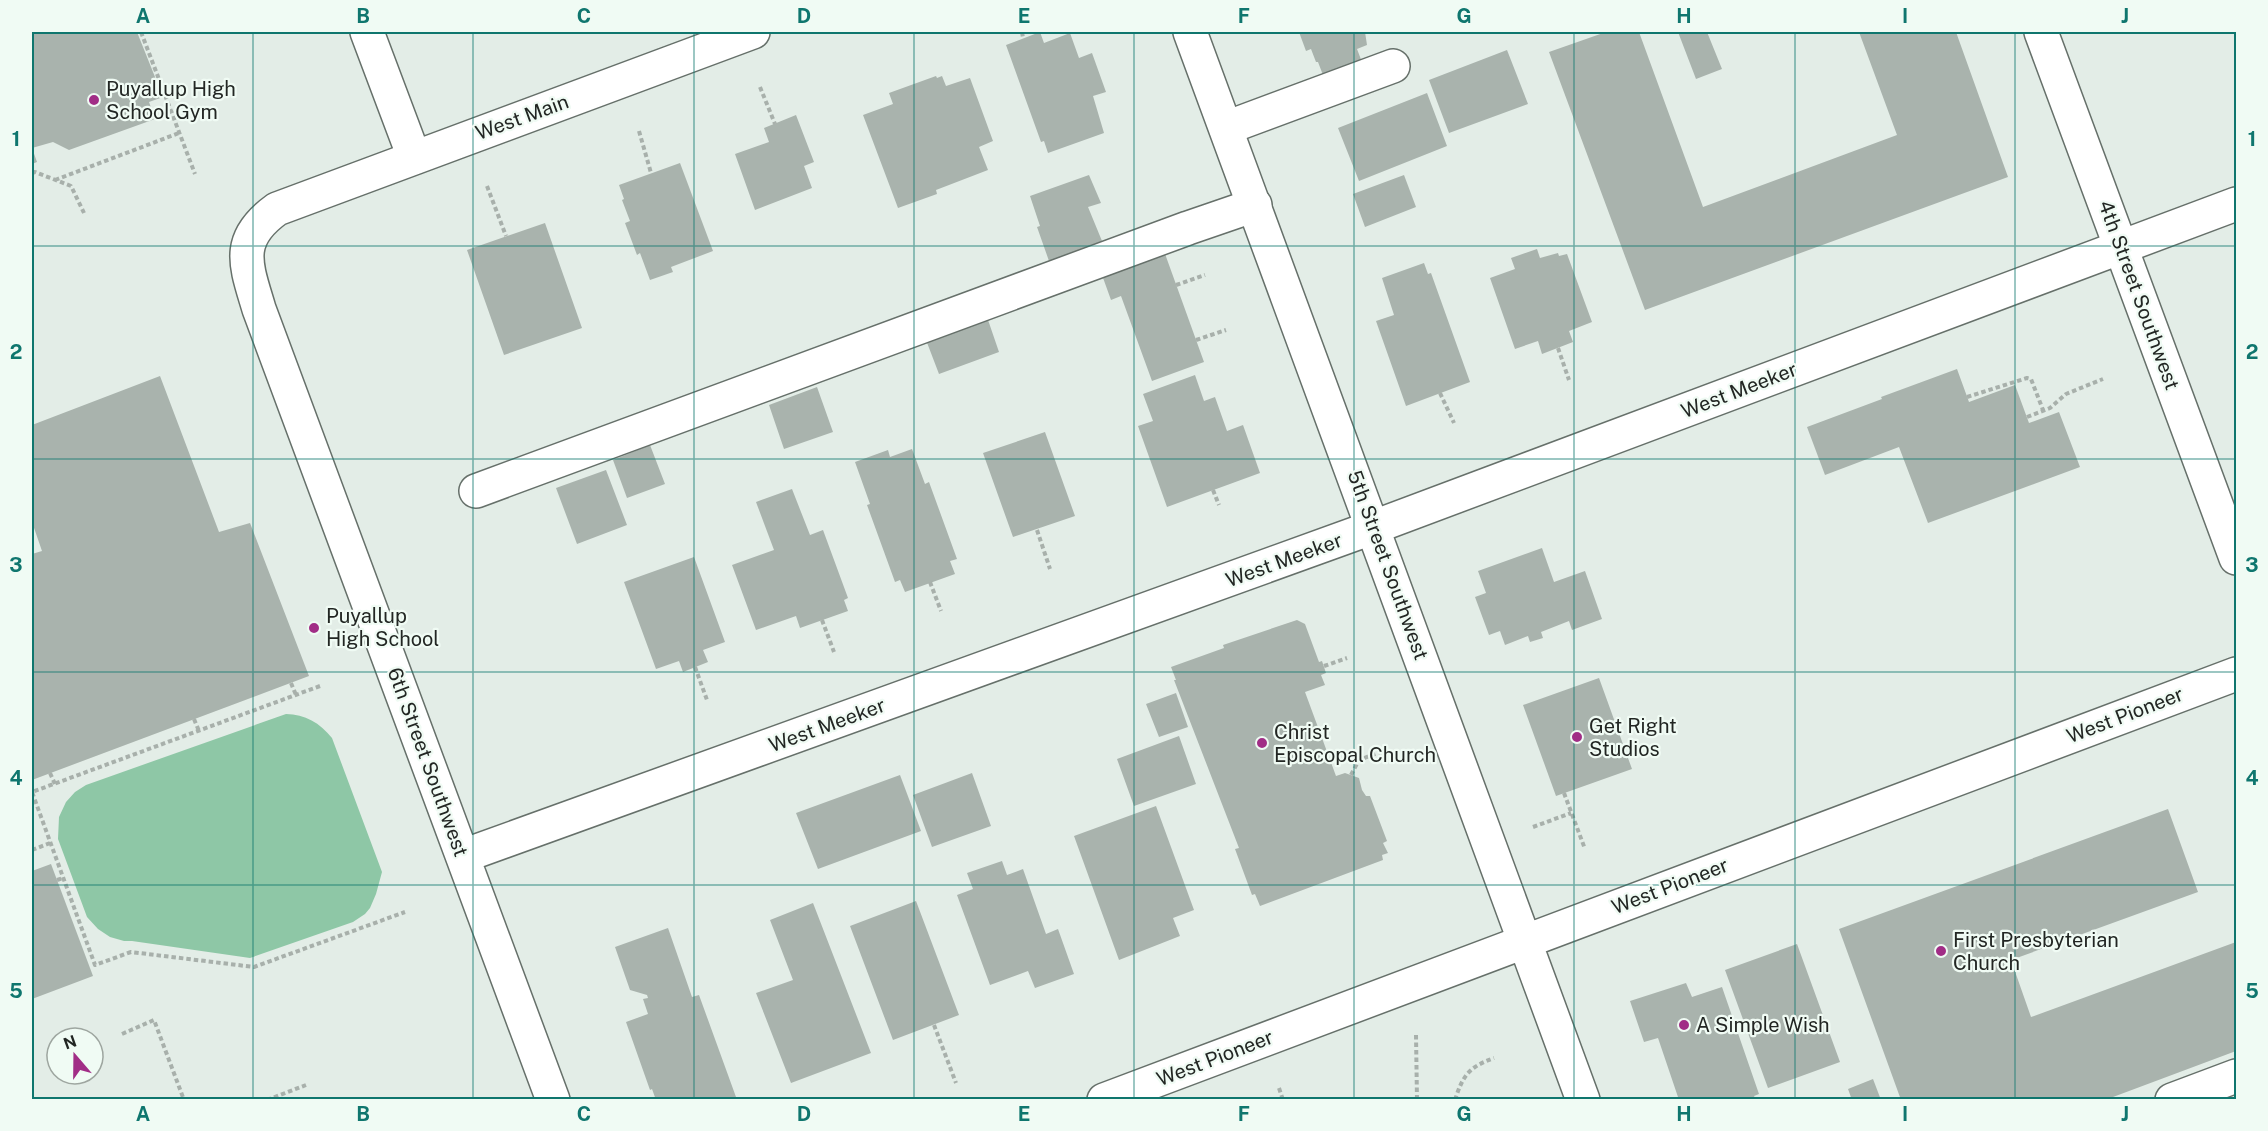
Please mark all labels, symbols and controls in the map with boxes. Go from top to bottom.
text: A [136,4,150,28]
text: B [356,4,370,28]
text: C [577,4,591,28]
text: D [797,4,811,28]
text: E [1018,4,1030,28]
text: F [1238,4,1250,28]
text: G [1456,4,1472,28]
text: H [1676,4,1692,28]
text: I [1902,4,1908,28]
text: J [2121,4,2129,28]
place label: Puyallup High School Gym [106,77,236,124]
street label: West Main [472,89,572,145]
marker: Puyallup High School Gym [87,93,101,107]
text: 1 [12,127,20,151]
text: 1 [2248,127,2256,151]
street label: 4th Street Southwest [2094,197,2184,393]
text: 2 [10,340,22,364]
text: 2 [2246,340,2258,364]
street label: West Meeker [1678,357,1800,423]
street label: 5th Street Southwest [1343,467,1433,663]
street label: West Meeker [1223,528,1346,592]
text: 3 [9,553,23,577]
text: 3 [2245,553,2259,577]
place label: Puyallup High School [326,604,439,651]
marker: Puyallup High School [307,621,321,635]
street label: 6th Street Southwest [383,664,473,860]
street label: West Pioneer [2063,682,2187,748]
street label: West Meeker [766,693,889,757]
place label: Get Right Studios [1589,714,1677,761]
place label: Christ Episcopal Church [1274,720,1436,767]
marker: Get Right Studios [1570,730,1584,744]
marker: Christ Episcopal Church [1255,736,1269,750]
text: 4 [9,766,23,790]
text: 4 [2245,766,2259,790]
street label: West Pioneer [1608,853,1732,919]
place label: First Presbyterian Church [1953,928,2119,975]
marker: First Presbyterian Church [1934,944,1948,958]
text: 5 [9,979,23,1003]
text: 5 [2245,979,2259,1003]
place label: A Simple Wish [1696,1013,1830,1037]
marker: A Simple Wish [1677,1018,1691,1032]
street label: West Pioneer [1153,1025,1277,1091]
north arrow [45,1026,105,1086]
text: N [61,1031,79,1053]
text: A [136,1102,150,1126]
text: B [356,1102,370,1126]
text: C [577,1102,591,1126]
text: D [797,1102,811,1126]
text: E [1018,1102,1030,1126]
text: F [1238,1102,1250,1126]
text: G [1456,1102,1472,1126]
text: H [1676,1102,1692,1126]
text: I [1902,1102,1908,1126]
text: J [2121,1102,2129,1126]

